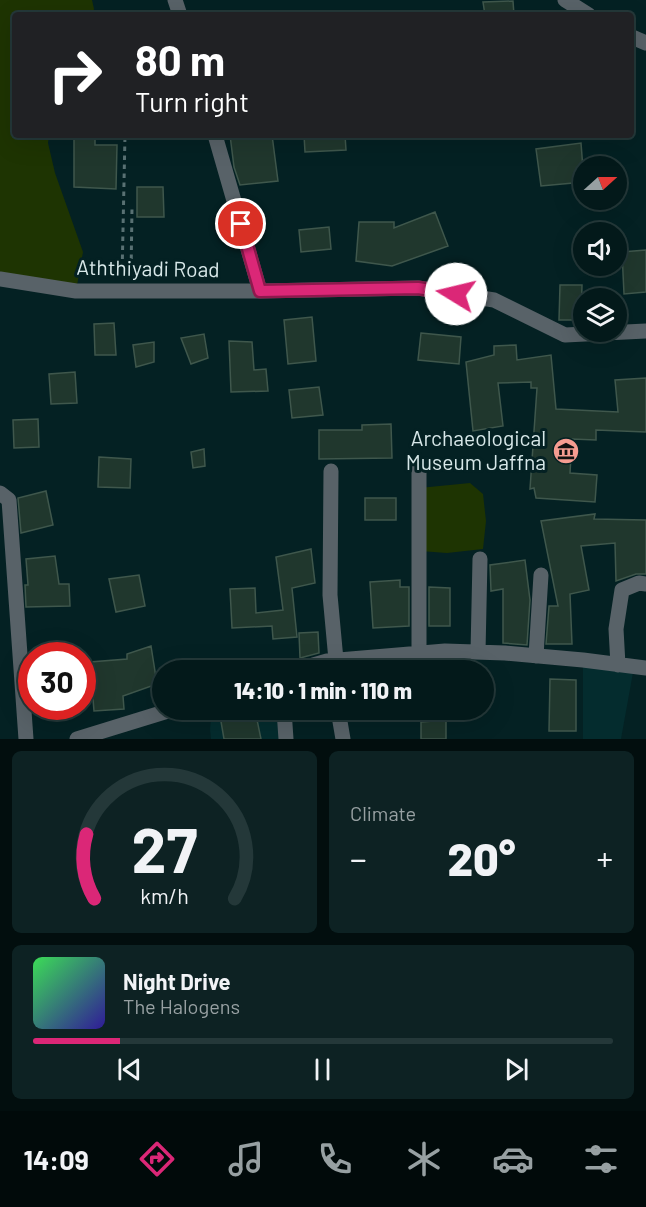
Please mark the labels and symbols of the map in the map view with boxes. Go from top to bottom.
north arrow [573,156,627,210]
pin [215,198,266,249]
street label: Aththiyadi Road [76,254,220,281]
position arrow [424,262,488,326]
place label: Archaeological Museum Jaffna [406,425,546,474]
museum icon: Archaeological Museum Jaffna [551,436,581,466]
speed limit sign: 30 [18,642,96,720]

